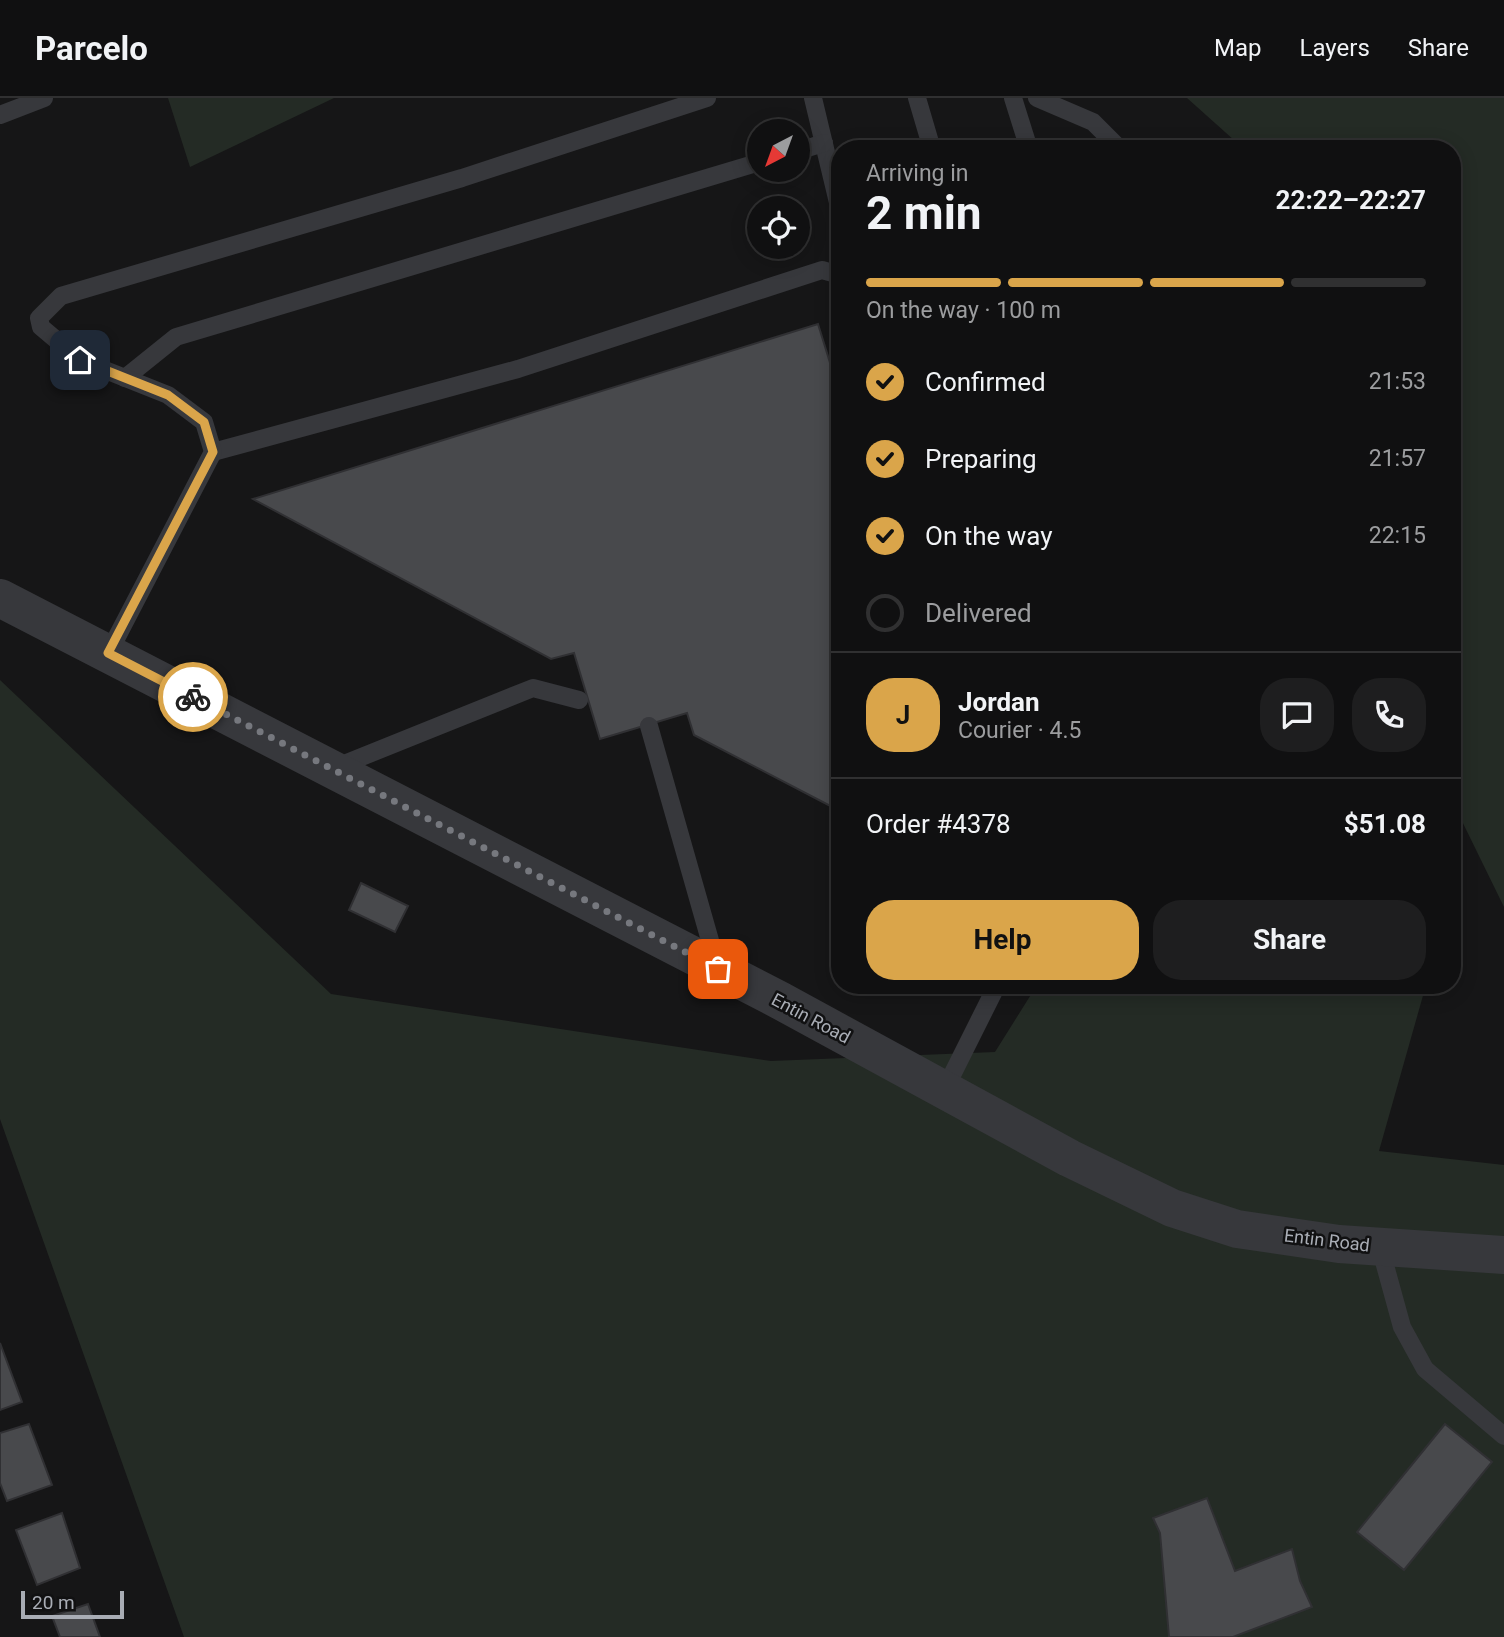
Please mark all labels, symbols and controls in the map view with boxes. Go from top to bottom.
text: Parcelo [35,29,148,68]
text: Map [1214,34,1262,62]
text: Layers [1300,34,1370,62]
text: Share [1408,34,1469,62]
north arrow [747,119,810,182]
map controls [747,119,810,259]
text: Arriving in [866,160,969,187]
text: 22:22–22:27 [1276,185,1426,215]
text: 2 min [866,186,982,240]
button: locate [747,196,810,259]
text: On the way · 100 m [866,297,1061,324]
pin [50,330,110,390]
icon: home [61,341,99,379]
icon: check [866,363,904,401]
text: Confirmed [925,367,1046,397]
text: 21:53 [1369,368,1426,395]
icon: check [866,440,904,478]
text: Preparing [925,444,1037,474]
text: 21:57 [1369,445,1426,472]
icon: check [866,517,904,555]
text: On the way [925,521,1053,551]
text: 22:15 [1369,522,1426,549]
text: Delivered [925,598,1032,628]
courier [158,662,228,732]
icon: bike [174,678,212,716]
button: chat [1260,678,1334,752]
button: phone [1352,678,1426,752]
text: Jordan [958,687,1040,717]
text: J [896,700,910,730]
text: Courier · 4.5 [958,717,1081,744]
text: Order #4378 [866,809,1011,839]
text: $51.08 [1344,809,1426,839]
button: Help [866,900,1139,980]
button: Share [1153,900,1426,980]
pin [688,939,748,999]
icon: bag [699,950,737,988]
street label: Entin Road [768,989,854,1047]
street label: Entin Road [1283,1224,1371,1256]
scale bar [21,1588,124,1620]
text: 20 m [32,1591,75,1614]

